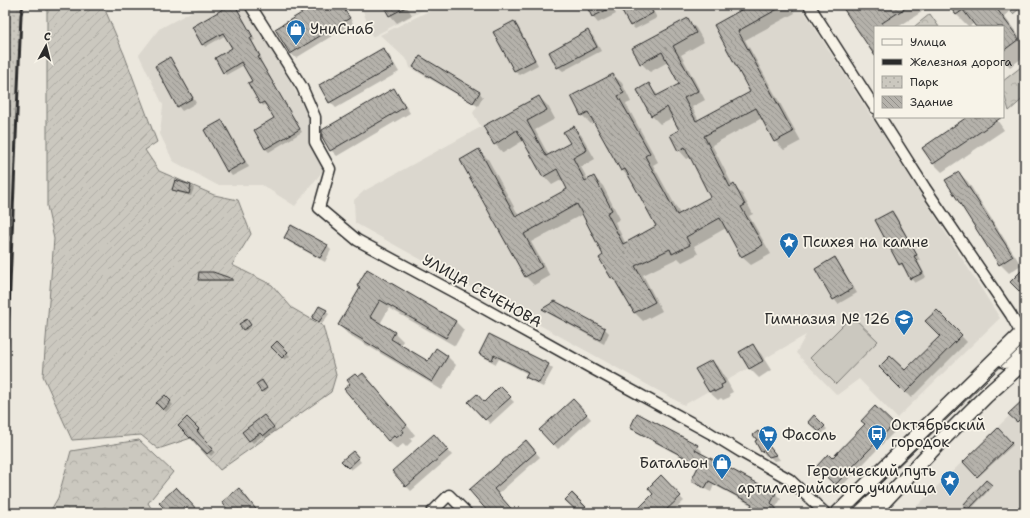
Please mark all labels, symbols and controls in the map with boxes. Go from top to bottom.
shop icon: УниСнаб [285,18,307,46]
place label: УниСнаб [310,19,373,39]
north arrow [26,26,66,66]
legend [874,26,1004,118]
text: С [43,29,52,44]
text: Улица [910,34,947,50]
text: Железная дорога [910,54,1013,70]
text: Парк [910,74,939,90]
text: Здание [910,94,954,110]
place icon: Психея на камне [778,231,800,259]
place label: Психея на камне [803,232,929,252]
street label: УЛИЦА СЕЧЕНОВА [419,250,545,332]
school or university icon: Гимназия № 126 [893,308,915,336]
place label: Гимназия № 126 [764,309,890,329]
place label: Октябрьский городок [891,415,986,452]
bus stop icon: Октябрьский городок [866,423,888,451]
supermarket icon: Фасоль [757,424,779,452]
place label: Фасоль [782,425,837,445]
shop icon: Батальон [711,452,733,480]
place label: Батальон [639,453,708,473]
place label: Героический путь артиллерийского училища [738,461,937,498]
place icon: Героический путь артиллерийского училища [939,469,961,497]

